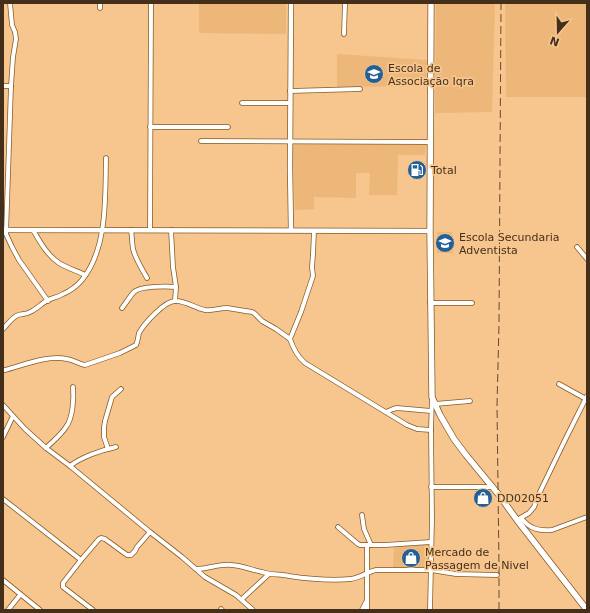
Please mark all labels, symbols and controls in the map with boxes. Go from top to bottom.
north arrow [538,12,578,52]
text: N [548,33,561,49]
place label: Escola de Associação Iqra [388,62,474,88]
school or university icon: Escola de Associação Iqra [363,63,385,85]
fuel station icon: Total [406,159,428,181]
place label: Total [430,164,457,177]
place label: Escola Secundaria Adventista [459,231,560,257]
school or university icon: Escola Secundaria Adventista [434,232,456,254]
shop icon: DD02051 [472,487,494,509]
place label: DD02051 [497,492,549,505]
place label: Mercado de Passagem de Nivel [425,546,529,572]
shop icon: Mercado de Passagem de Nivel [400,547,422,569]

